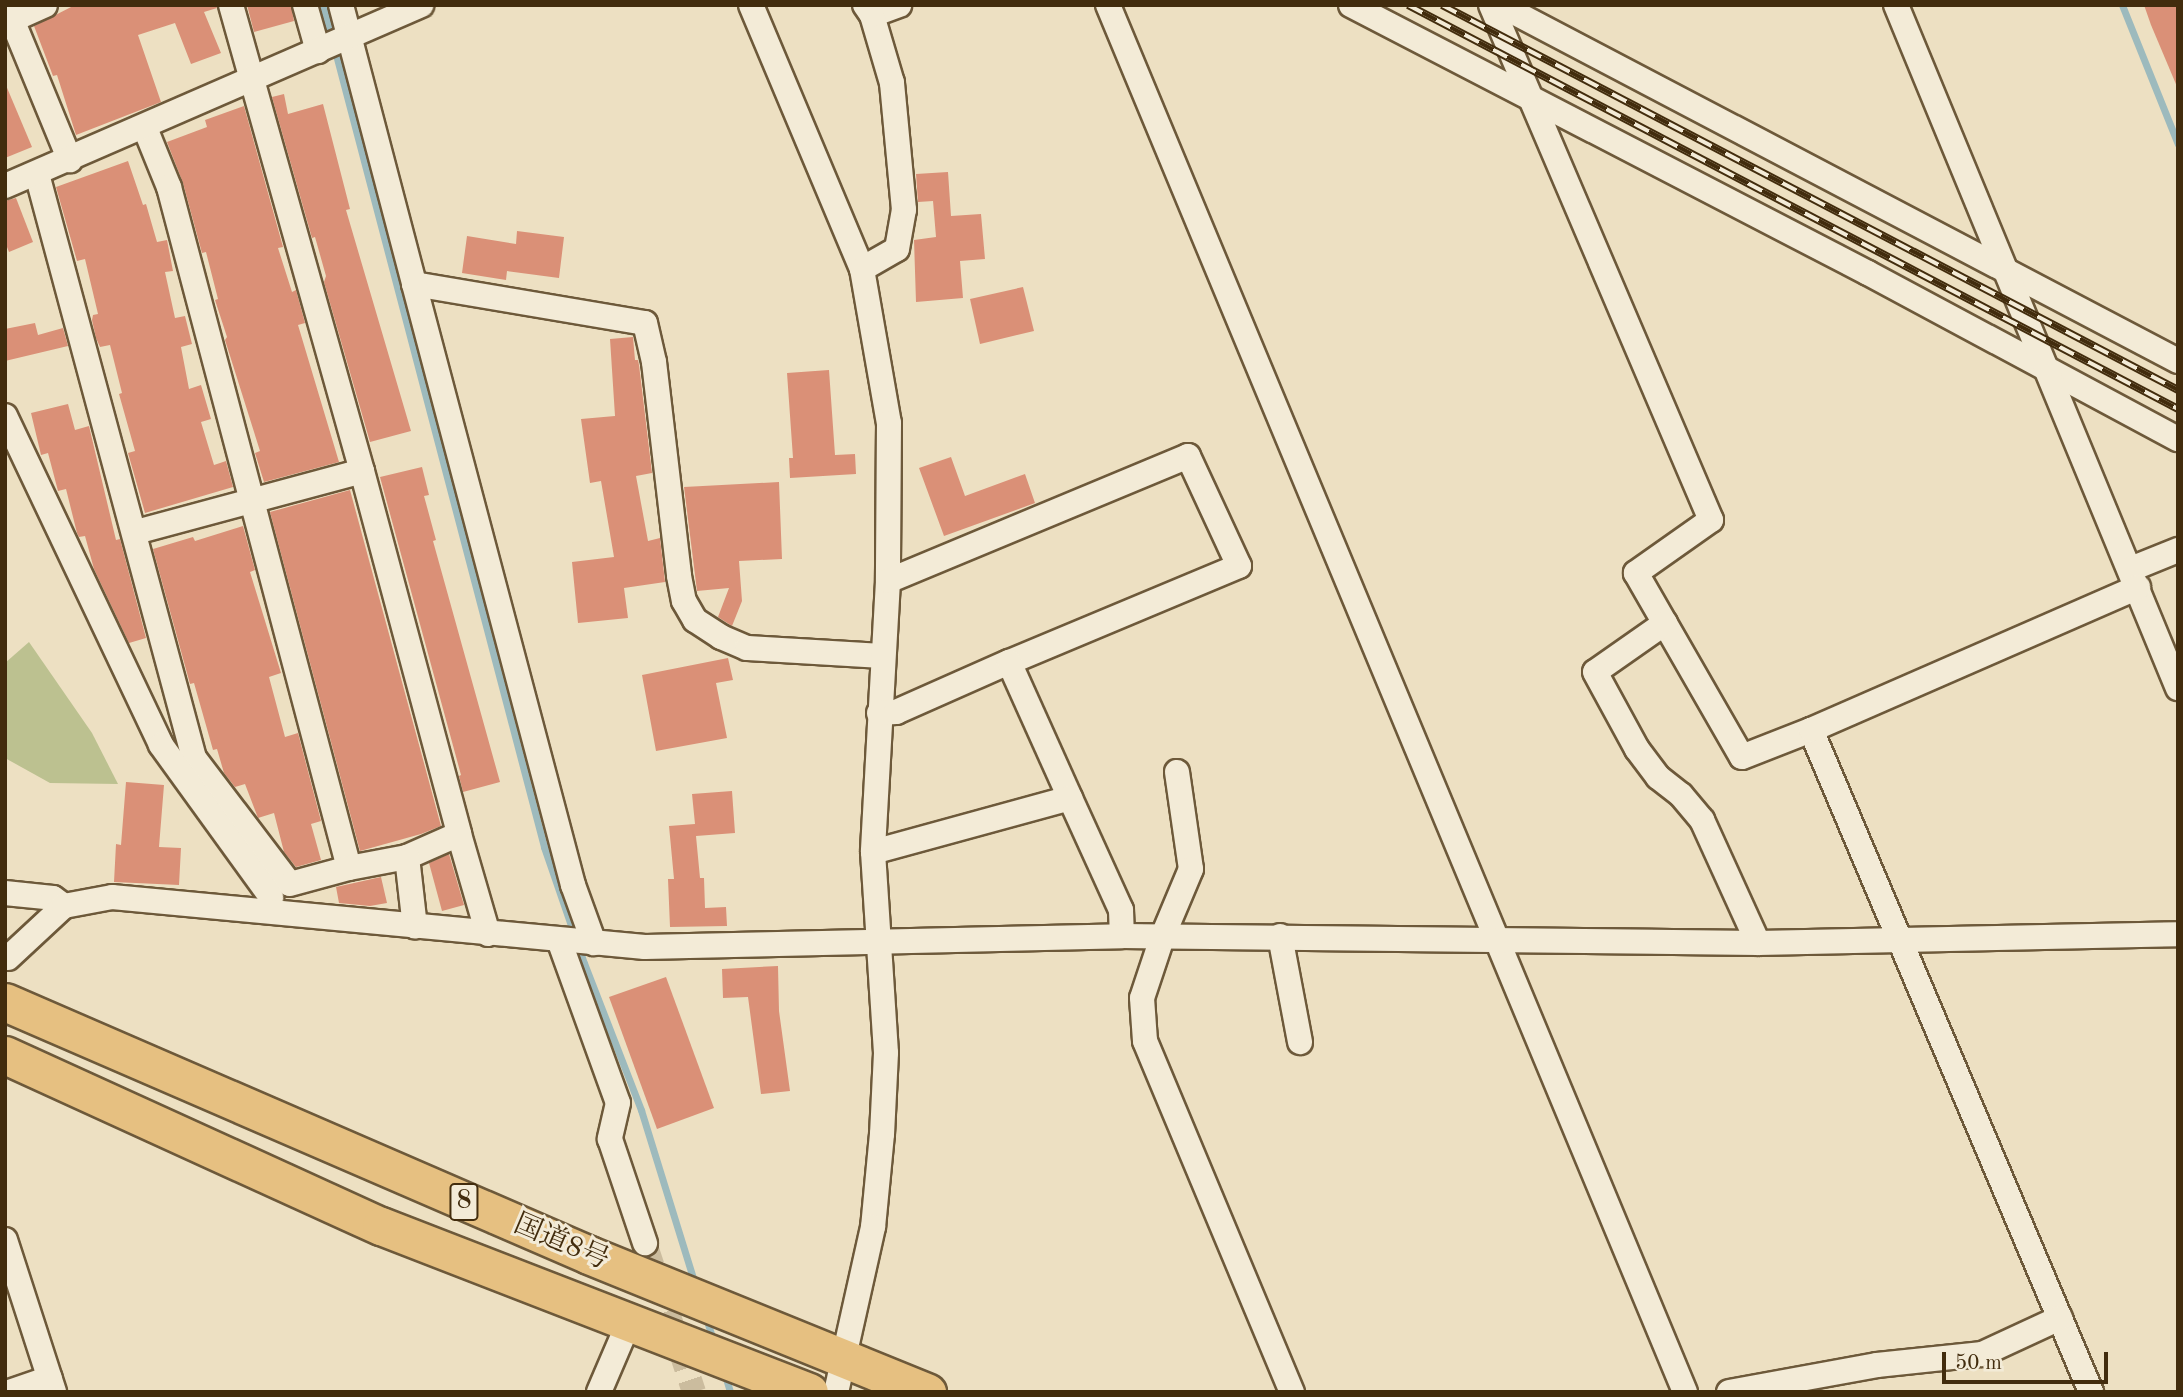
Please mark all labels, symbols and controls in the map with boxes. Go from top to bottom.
road number: 8 [448,1180,480,1224]
street label: 国道8号 [508,1208,614,1278]
scale bar [1945,1338,2111,1382]
text: 50 m [1955,1353,2002,1374]

